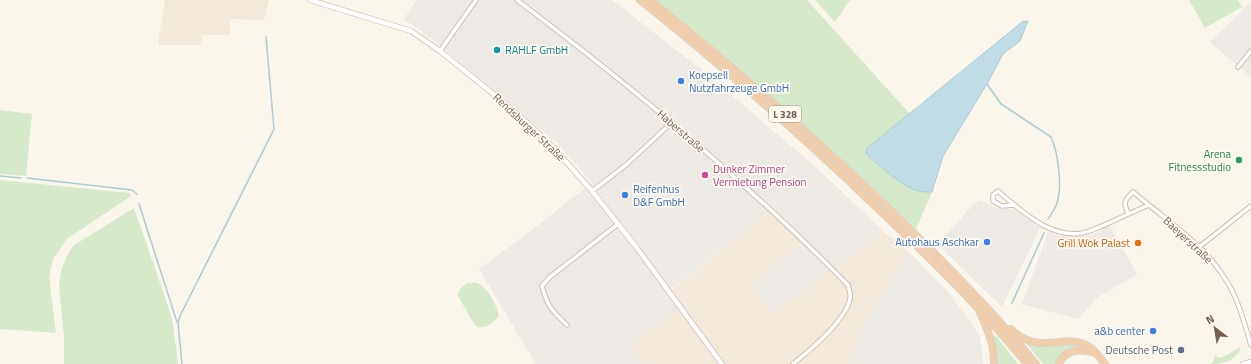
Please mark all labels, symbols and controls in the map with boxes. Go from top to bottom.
place label: RAHLF GmbH [505,42,568,58]
marker: RAHLF GmbH [492,45,502,55]
place label: Koepsell Nutzfahrzeuge GmbH [689,67,789,96]
marker: Koepsell Nutzfahrzeuge GmbH [676,76,686,86]
street label: Rendsburger Straße [490,90,569,165]
street label: Haberstraße [654,106,709,156]
road number: L 328 [769,106,801,122]
place label: Arena Fitnessstudio [1168,146,1231,175]
marker: Arena Fitnessstudio [1234,155,1244,165]
place label: Dunker Zimmer Vermietung Pension [713,161,806,190]
marker: Dunker Zimmer Vermietung Pension [700,170,710,180]
place label: Reifenhus D&F GmbH [633,181,685,210]
marker: Reifenhus D&F GmbH [620,190,630,200]
street label: Baeyerstraße [1160,213,1217,267]
place label: Autohaus Aschkar [895,234,979,250]
place label: Grill Wok Palast [1057,235,1130,251]
marker: Autohaus Aschkar [982,237,992,247]
marker: Grill Wok Palast [1133,238,1143,248]
north arrow [1195,308,1235,348]
text: N [1202,311,1217,328]
place label: a&b center [1094,323,1145,339]
marker: a&b center [1148,326,1158,336]
place label: Deutsche Post [1106,342,1173,358]
marker: Deutsche Post [1176,345,1186,355]

